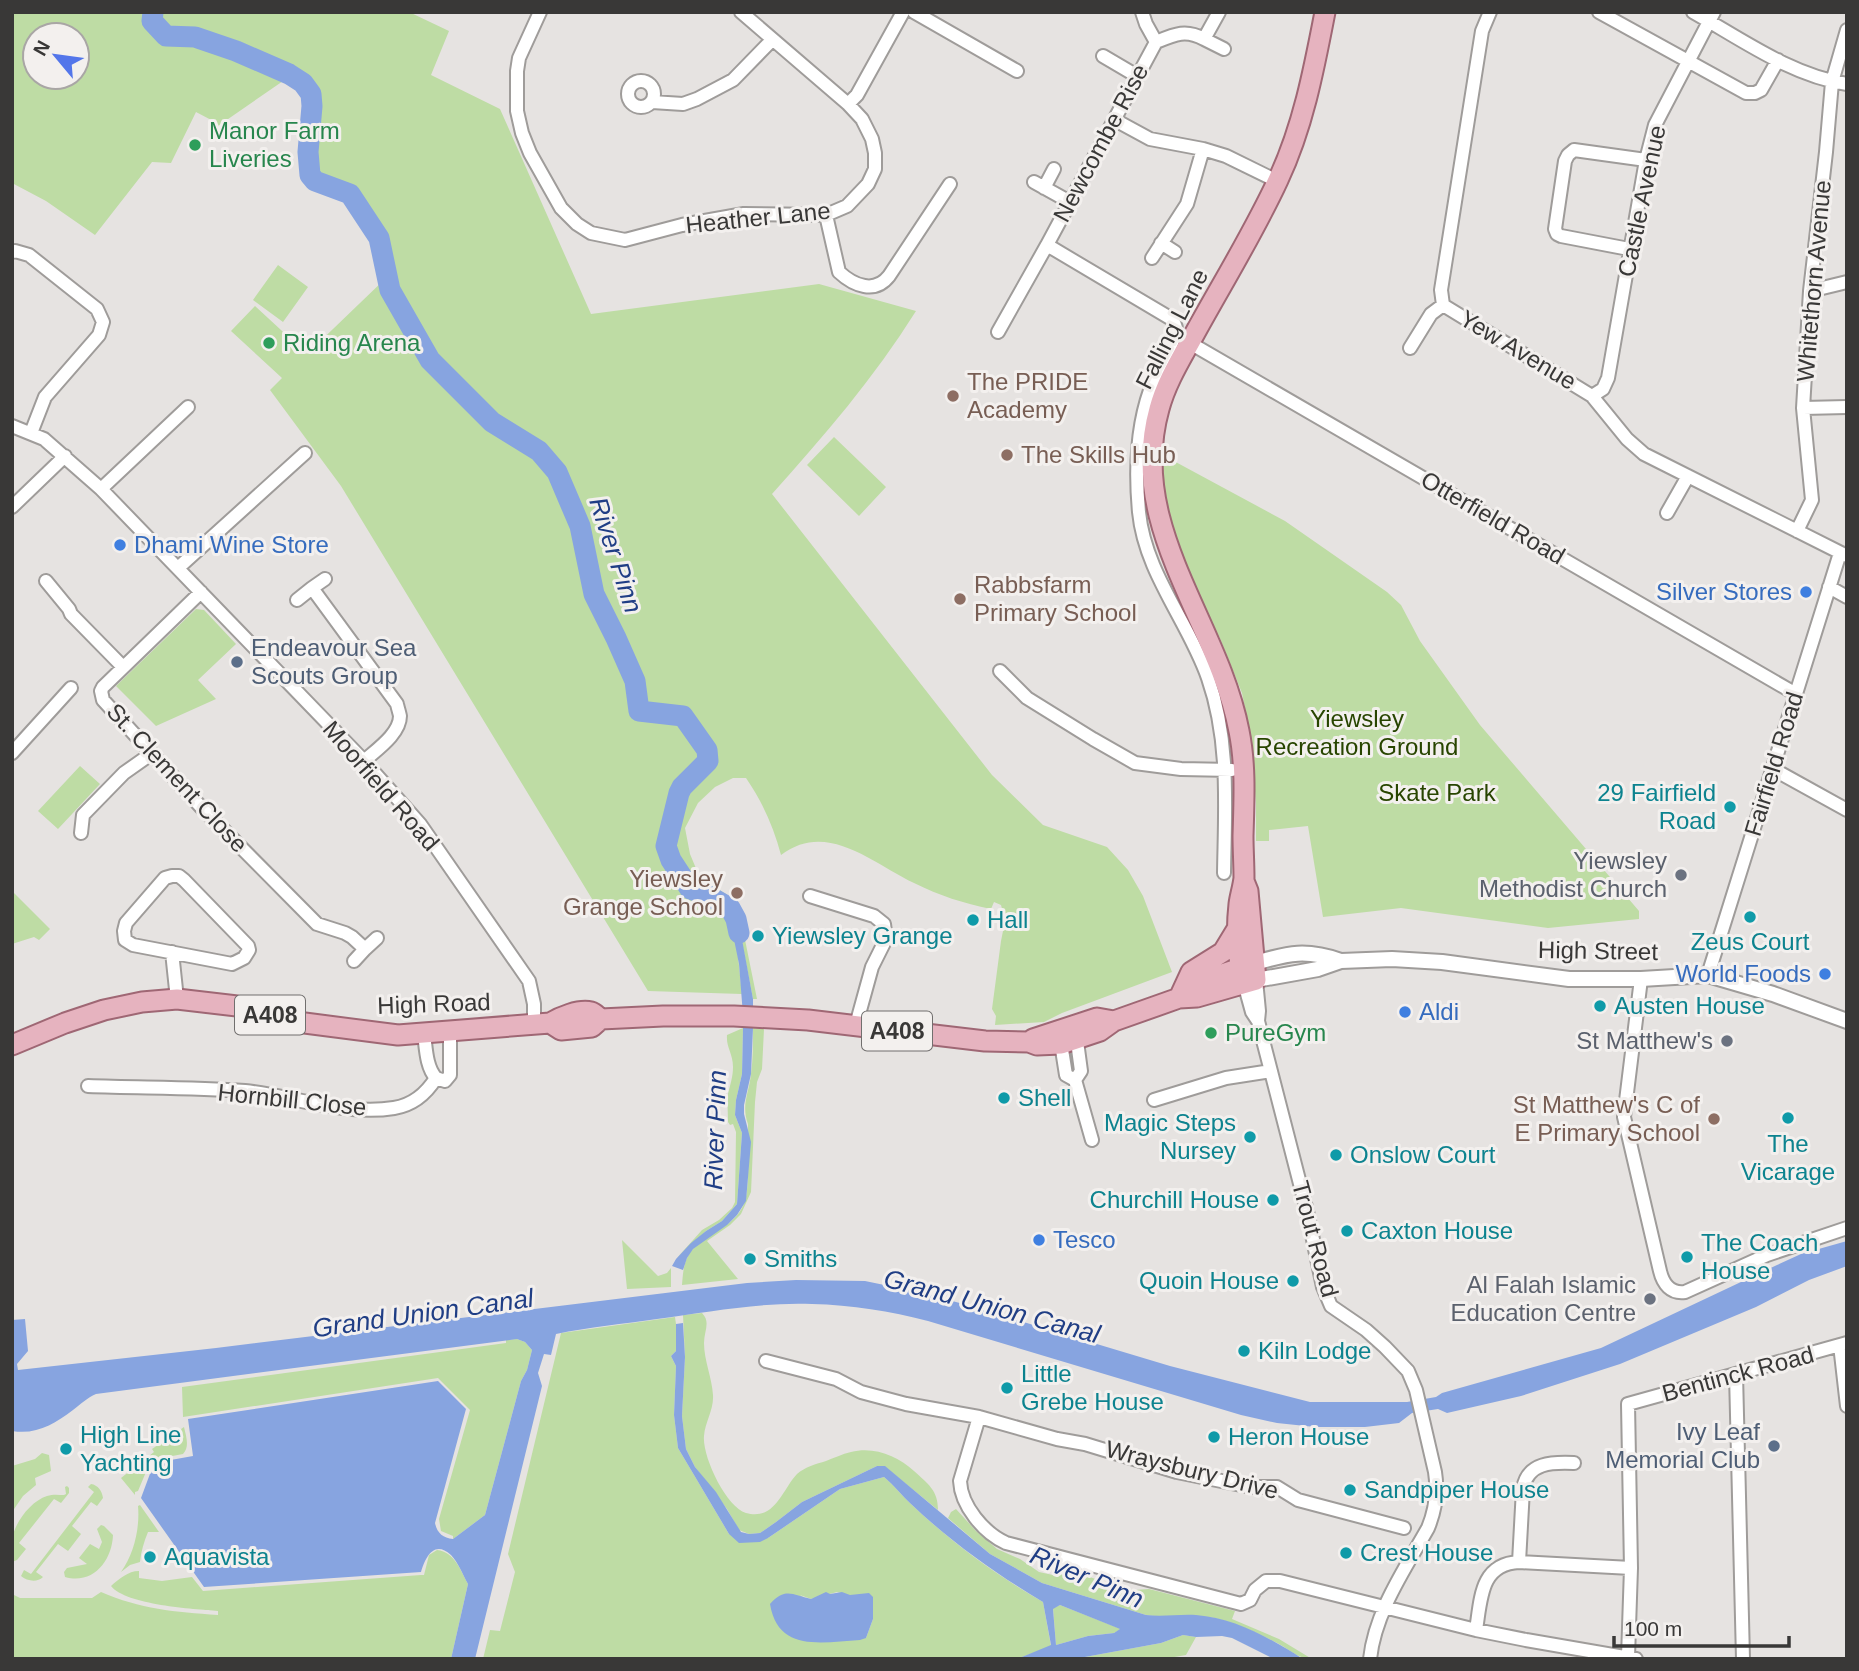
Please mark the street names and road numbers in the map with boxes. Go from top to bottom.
street label: Newcombe Rise [1048,59,1153,226]
street label: Castle Avenue [1612,123,1671,279]
street label: Whitethorn Avenue [1791,179,1836,383]
street label: Heather Lane [684,196,832,239]
street label: Falling Lane [1130,264,1213,393]
street label: Yew Avenue [1455,304,1581,395]
street label: Otterfield Road [1417,466,1570,570]
street label: Fairfield Road [1739,688,1808,839]
street label: St. Clement Close [102,698,253,858]
street label: Moorfield Road [318,715,445,856]
street label: High Street [1538,936,1659,965]
street label: High Road [377,988,491,1019]
road number: A408 [235,996,305,1034]
road number: A408 [862,1012,932,1050]
street label: Hornbill Close [216,1078,368,1121]
street label: Trout Road [1287,1178,1344,1300]
street label: Bentinck Road [1659,1340,1817,1407]
street label: Wraysbury Drive [1103,1435,1281,1504]

